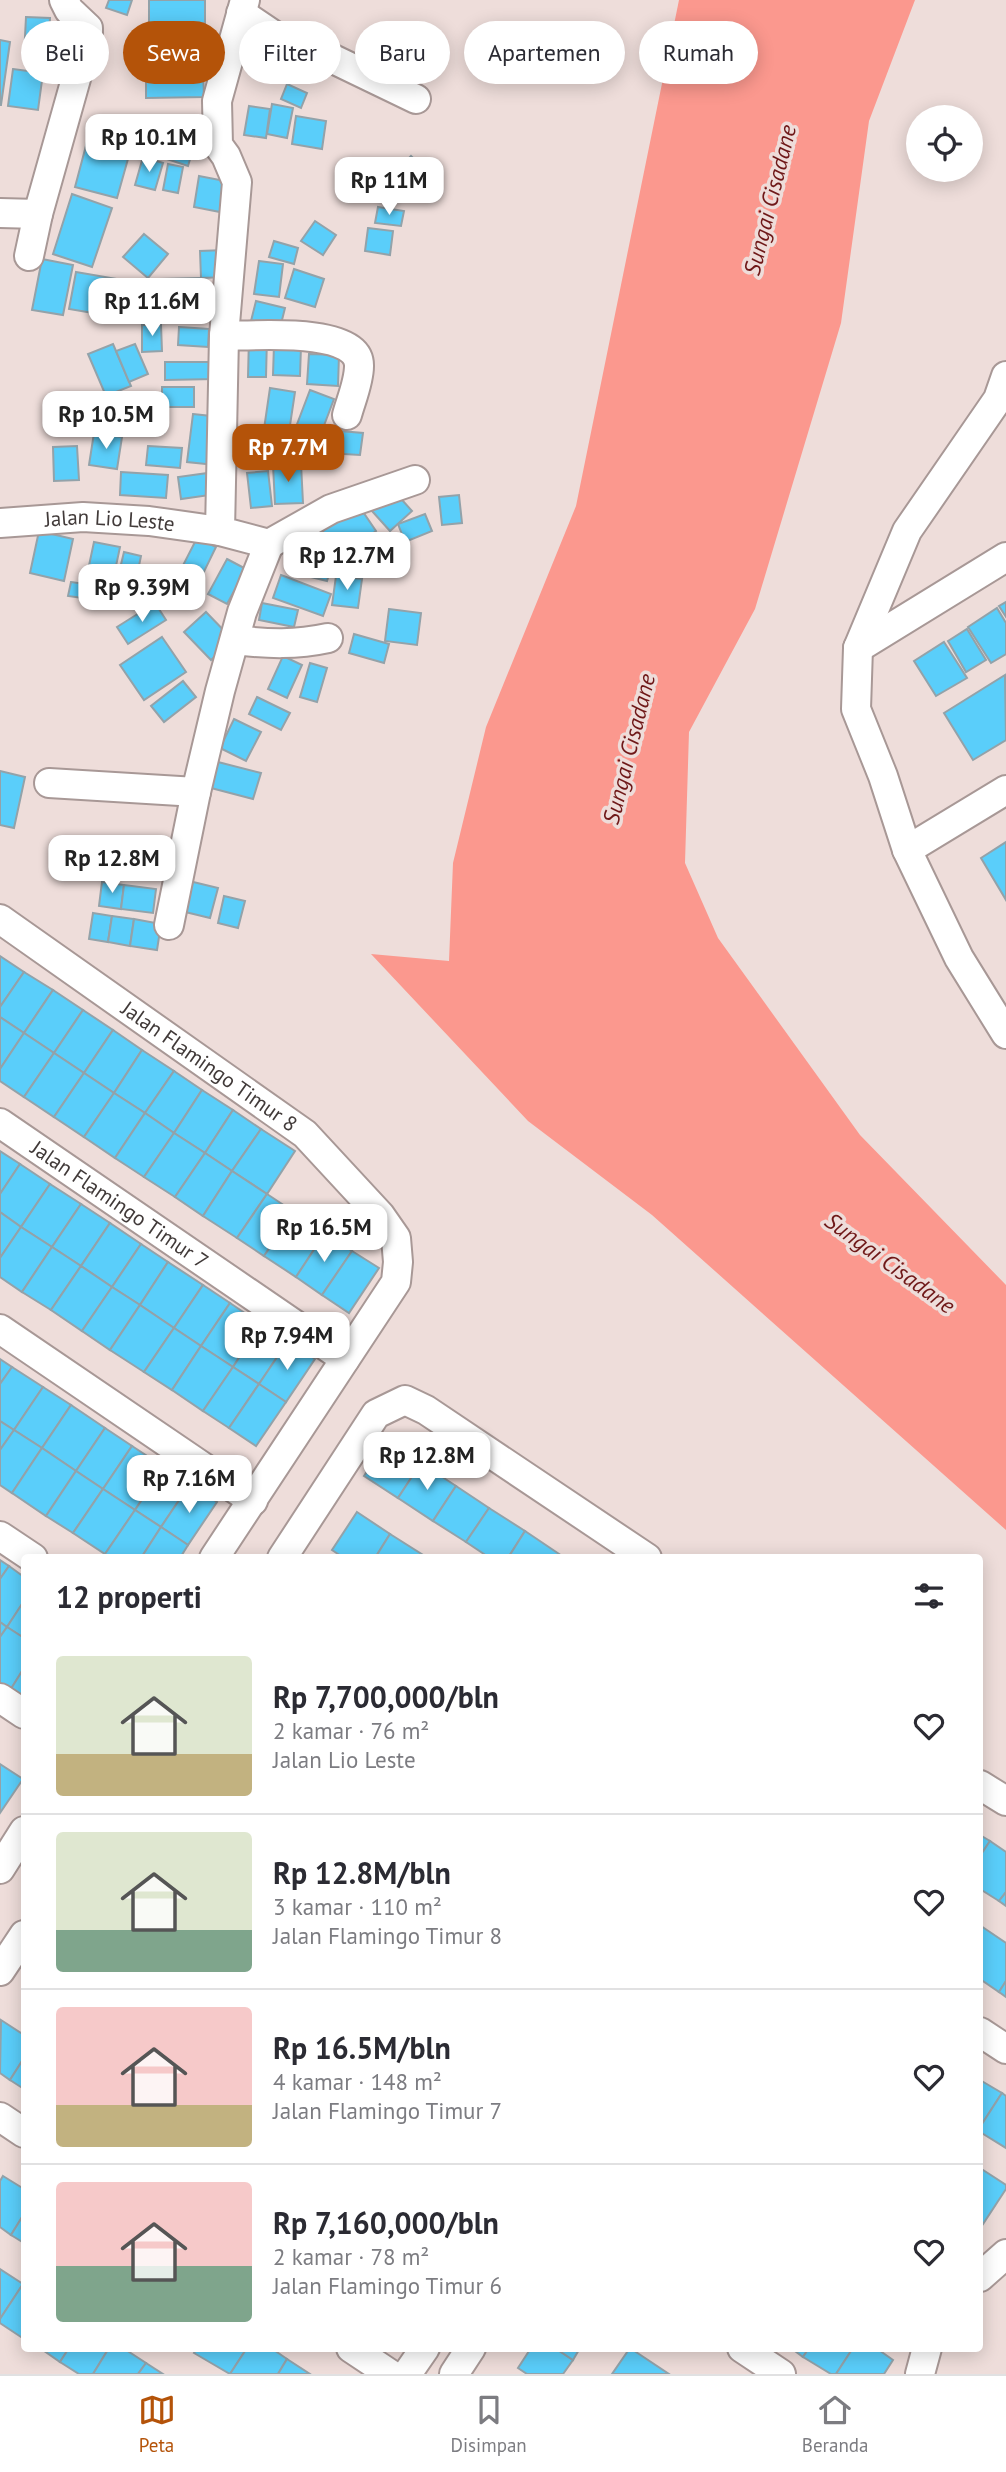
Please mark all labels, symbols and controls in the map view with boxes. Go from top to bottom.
chip: Beli [21,21,109,84]
chip: Sewa [123,21,225,84]
chip: Filter [239,21,341,84]
chip: Baru [355,21,450,84]
chip: Apartemen [464,21,625,84]
chip: Rumah [639,21,758,84]
map controls [906,105,983,182]
button: locate [906,105,983,182]
pin: Rp 10.1M [77,114,221,174]
water label: Sungai Cisadane [737,121,802,278]
text: Rp 10.1M [101,122,197,151]
pin: Rp 11M [332,158,446,217]
text: Rp 11M [351,165,427,194]
pin: Rp 11.6M [80,278,224,338]
text: Rp 11.6M [104,286,200,315]
pin: Rp 10.5M [34,392,178,451]
text: Rp 10.5M [58,399,154,428]
pin: Rp 7.7M [223,424,353,484]
text: Rp 7.7M [248,432,328,461]
street label: Jalan Lio Leste [43,503,177,537]
pin: Rp 12.7M [275,532,419,592]
text: Rp 12.7M [299,540,395,569]
pin: Rp 9.39M [70,564,214,624]
text: Rp 9.39M [94,572,190,601]
water label: Sungai Cisadane [596,670,661,827]
pin: Rp 12.8M [40,836,184,895]
text: Rp 12.8M [64,843,160,872]
street label: Jalan Flamingo Timur 8 [115,994,303,1137]
street label: Jalan Flamingo Timur 7 [25,1134,214,1275]
pin: Rp 16.5M [252,1204,396,1264]
water label: Sungai Cisadane [819,1206,961,1320]
text: Rp 16.5M [276,1212,372,1241]
pin: Rp 7.94M [215,1312,359,1372]
text: Rp 7.94M [241,1320,333,1349]
pin: Rp 12.8M [355,1432,499,1492]
text: Rp 12.8M [379,1440,475,1469]
pin: Rp 7.16M [117,1456,261,1515]
text: Rp 7.16M [143,1463,235,1492]
text: 12 properti [56,1577,202,1616]
icon: filters [910,1577,948,1615]
text: Rp 7,700,000/bln [273,1677,499,1716]
icon: home [112,1684,196,1768]
icon: heart [910,1707,948,1745]
text: 2 kamar · 76 m² [273,1716,429,1745]
text: Jalan Lio Leste [273,1745,416,1774]
text: Rp 12.8M/bln [273,1853,451,1892]
icon: home [112,1860,196,1944]
icon: heart [910,1883,948,1921]
text: 3 kamar · 110 m² [273,1892,442,1921]
text: Jalan Flamingo Timur 8 [273,1921,502,1950]
text: Rp 16.5M/bln [273,2028,451,2067]
icon: home [112,2035,196,2119]
icon: heart [910,2058,948,2096]
text: 4 kamar · 148 m² [273,2067,442,2096]
text: Jalan Flamingo Timur 7 [273,2096,502,2125]
text: Rp 7,160,000/bln [273,2203,499,2242]
icon: home [112,2210,196,2294]
icon: heart [910,2233,948,2271]
text: 2 kamar · 78 m² [273,2242,429,2271]
text: Jalan Flamingo Timur 6 [273,2271,502,2300]
tab: Peta [138,2391,176,2457]
tab: Disimpan [451,2391,527,2457]
tab: Beranda [802,2391,868,2457]

